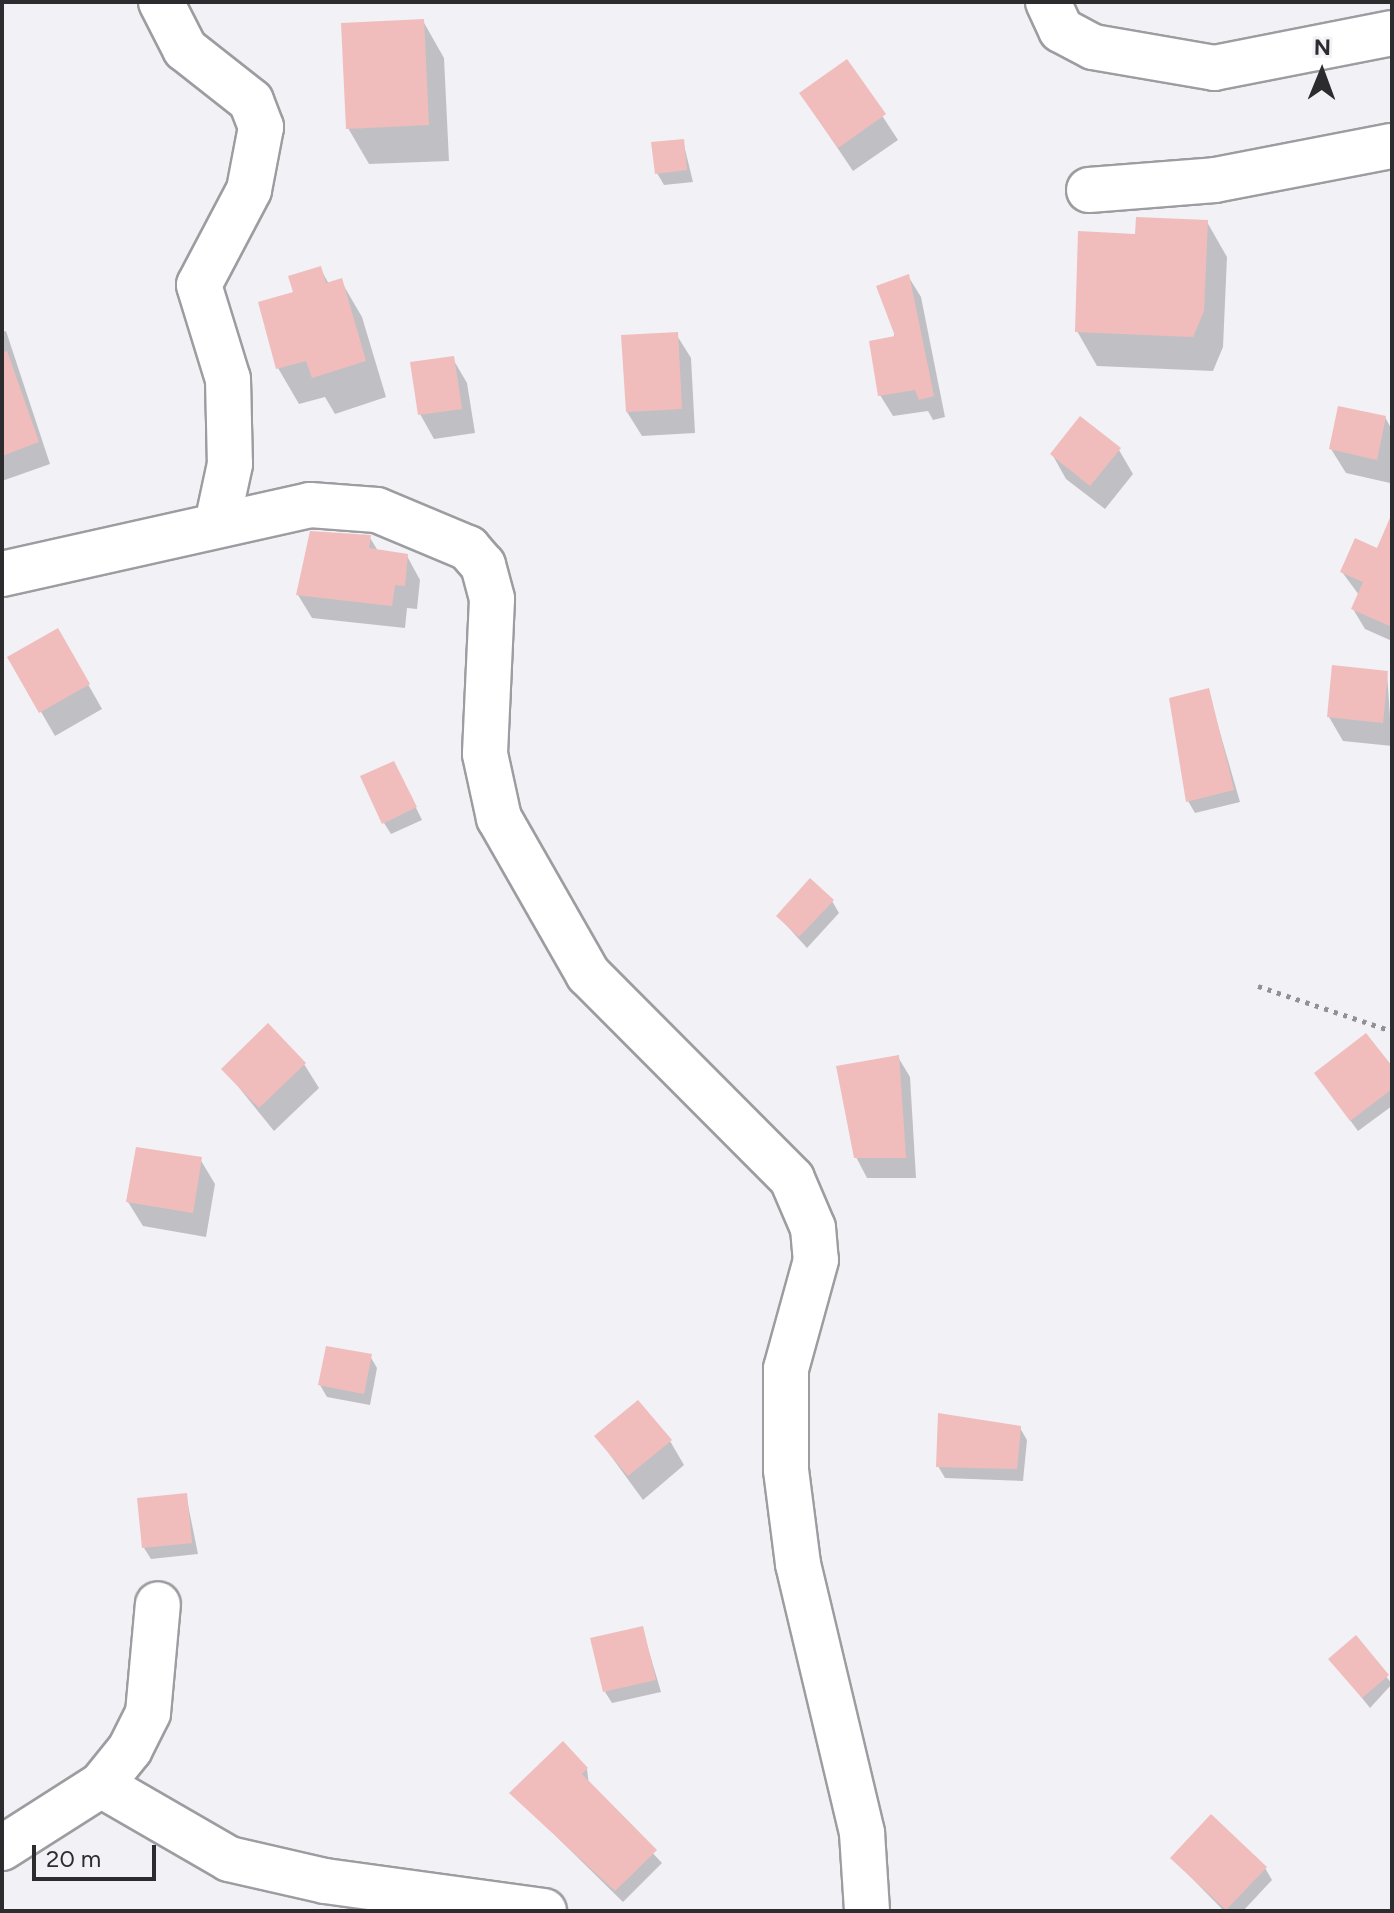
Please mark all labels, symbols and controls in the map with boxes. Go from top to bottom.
north arrow [1282,32,1362,112]
text: N [1314,34,1331,61]
scale bar [36,1829,160,1879]
text: 20 m [46,1844,101,1873]

